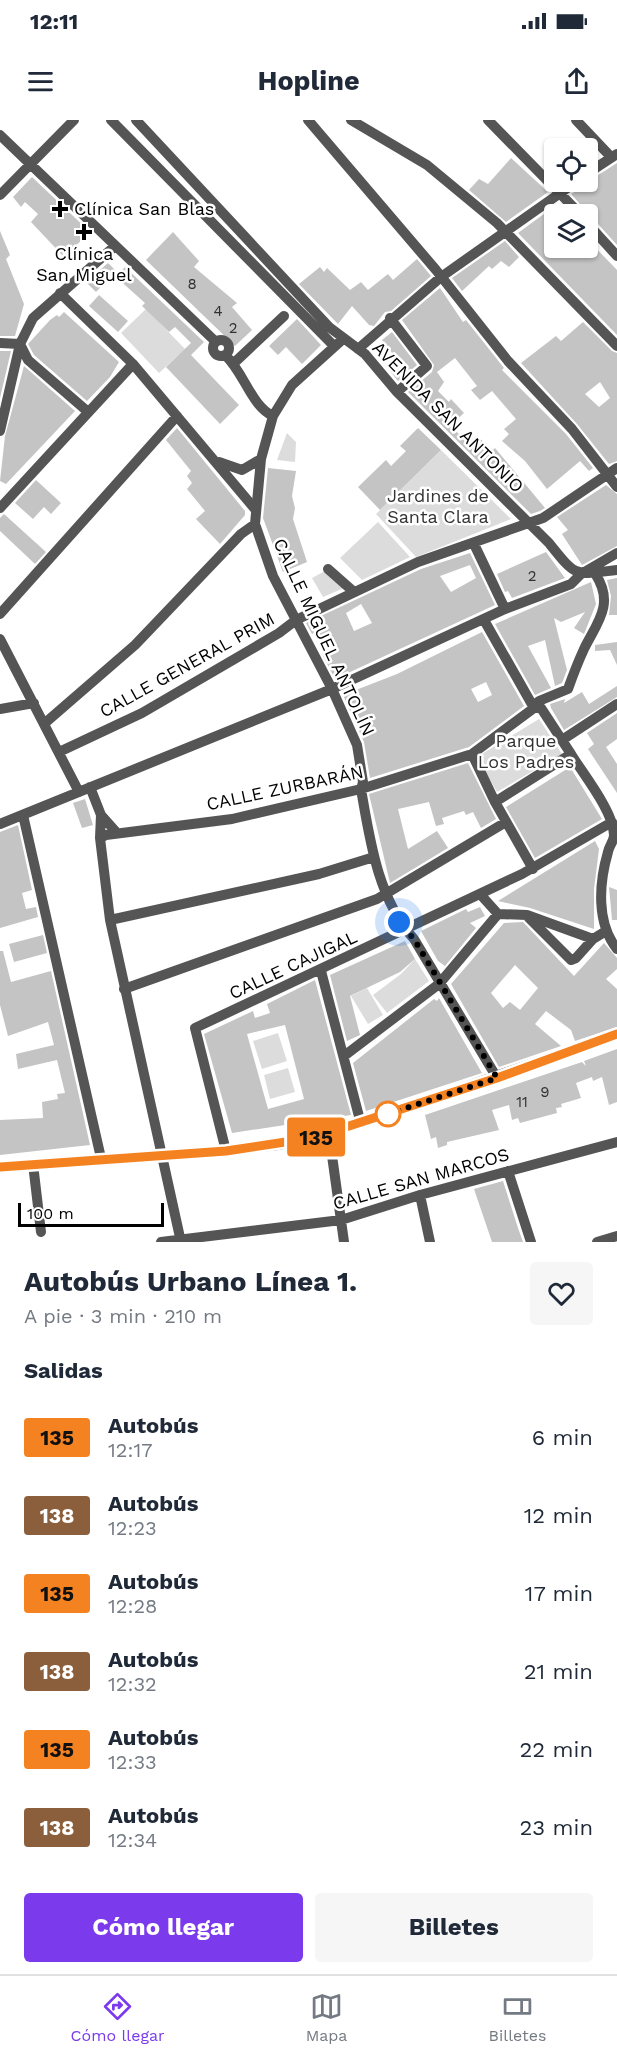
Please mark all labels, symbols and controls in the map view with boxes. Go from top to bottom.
text: 12:11 [30,9,78,34]
icon: menu [24,65,57,98]
text: Hopline [257,65,360,97]
icon: share [560,65,593,98]
map controls [544,138,598,258]
button: locate [544,138,598,192]
place label: Clínica San Blas [74,198,214,219]
marker: Clínica San Blas [51,200,69,218]
button: layers [544,204,598,258]
marker: Clínica San Miguel [75,223,93,241]
place label: Clínica San Miguel [36,243,132,285]
house number: 8 [187,275,197,293]
house number: 4 [213,302,223,320]
house number: 2 [229,319,237,337]
street label: AVENIDA SAN ANTONIO [368,337,528,497]
park label: Jardines de Santa Clara [387,485,489,527]
street label: CALLE MIGUEL ANTOLÍN [269,535,379,739]
house number: 2 [528,567,536,585]
street label: CALLE GENERAL PRIM [96,608,278,721]
park label: Parque Los Padres [478,730,574,772]
street label: CALLE ZURBARÁN [204,761,365,814]
your location [384,907,414,937]
street label: CALLE CAJIGAL [225,926,360,1003]
house number: 9 [540,1083,550,1101]
house number: 11 [516,1093,528,1111]
unlabelled marker [375,1101,401,1127]
line badge: 135 [282,1118,350,1156]
text: 135 [299,1125,333,1150]
street label: CALLE SAN MARCOS [330,1143,511,1214]
scale bar [18,1200,164,1228]
text: 100 m [27,1204,74,1223]
button: heart [530,1262,593,1325]
text: Autobús Urbano Línea 1. [24,1265,357,1298]
text: A pie · 3 min · 210 m [24,1304,222,1328]
text: Salidas [24,1358,103,1383]
text: Autobús [108,1413,198,1438]
text: 135 [40,1425,74,1450]
text: 6 min [532,1425,593,1450]
text: 12:17 [108,1438,152,1462]
text: Autobús [108,1491,198,1516]
text: 138 [40,1503,74,1528]
text: 12 min [524,1503,593,1528]
text: 12:23 [108,1516,157,1540]
text: Autobús [108,1569,198,1594]
text: 135 [40,1581,74,1606]
text: 17 min [525,1581,593,1606]
text: 12:28 [108,1594,157,1618]
text: Autobús [108,1647,198,1672]
text: 138 [40,1659,74,1684]
text: 21 min [524,1659,593,1684]
text: 12:32 [108,1672,157,1696]
text: Autobús [108,1725,198,1750]
text: 135 [40,1737,74,1762]
text: 22 min [519,1737,593,1762]
text: 12:33 [108,1750,157,1774]
text: Autobús [108,1803,198,1828]
text: 138 [40,1815,74,1840]
text: 23 min [519,1815,593,1840]
text: 12:34 [108,1828,157,1852]
button: Cómo llegar [24,1893,303,1962]
button: Billetes [315,1893,593,1962]
tab: Cómo llegar [71,1990,165,2045]
tab: Mapa [306,1990,347,2045]
tab: Billetes [489,1990,546,2045]

